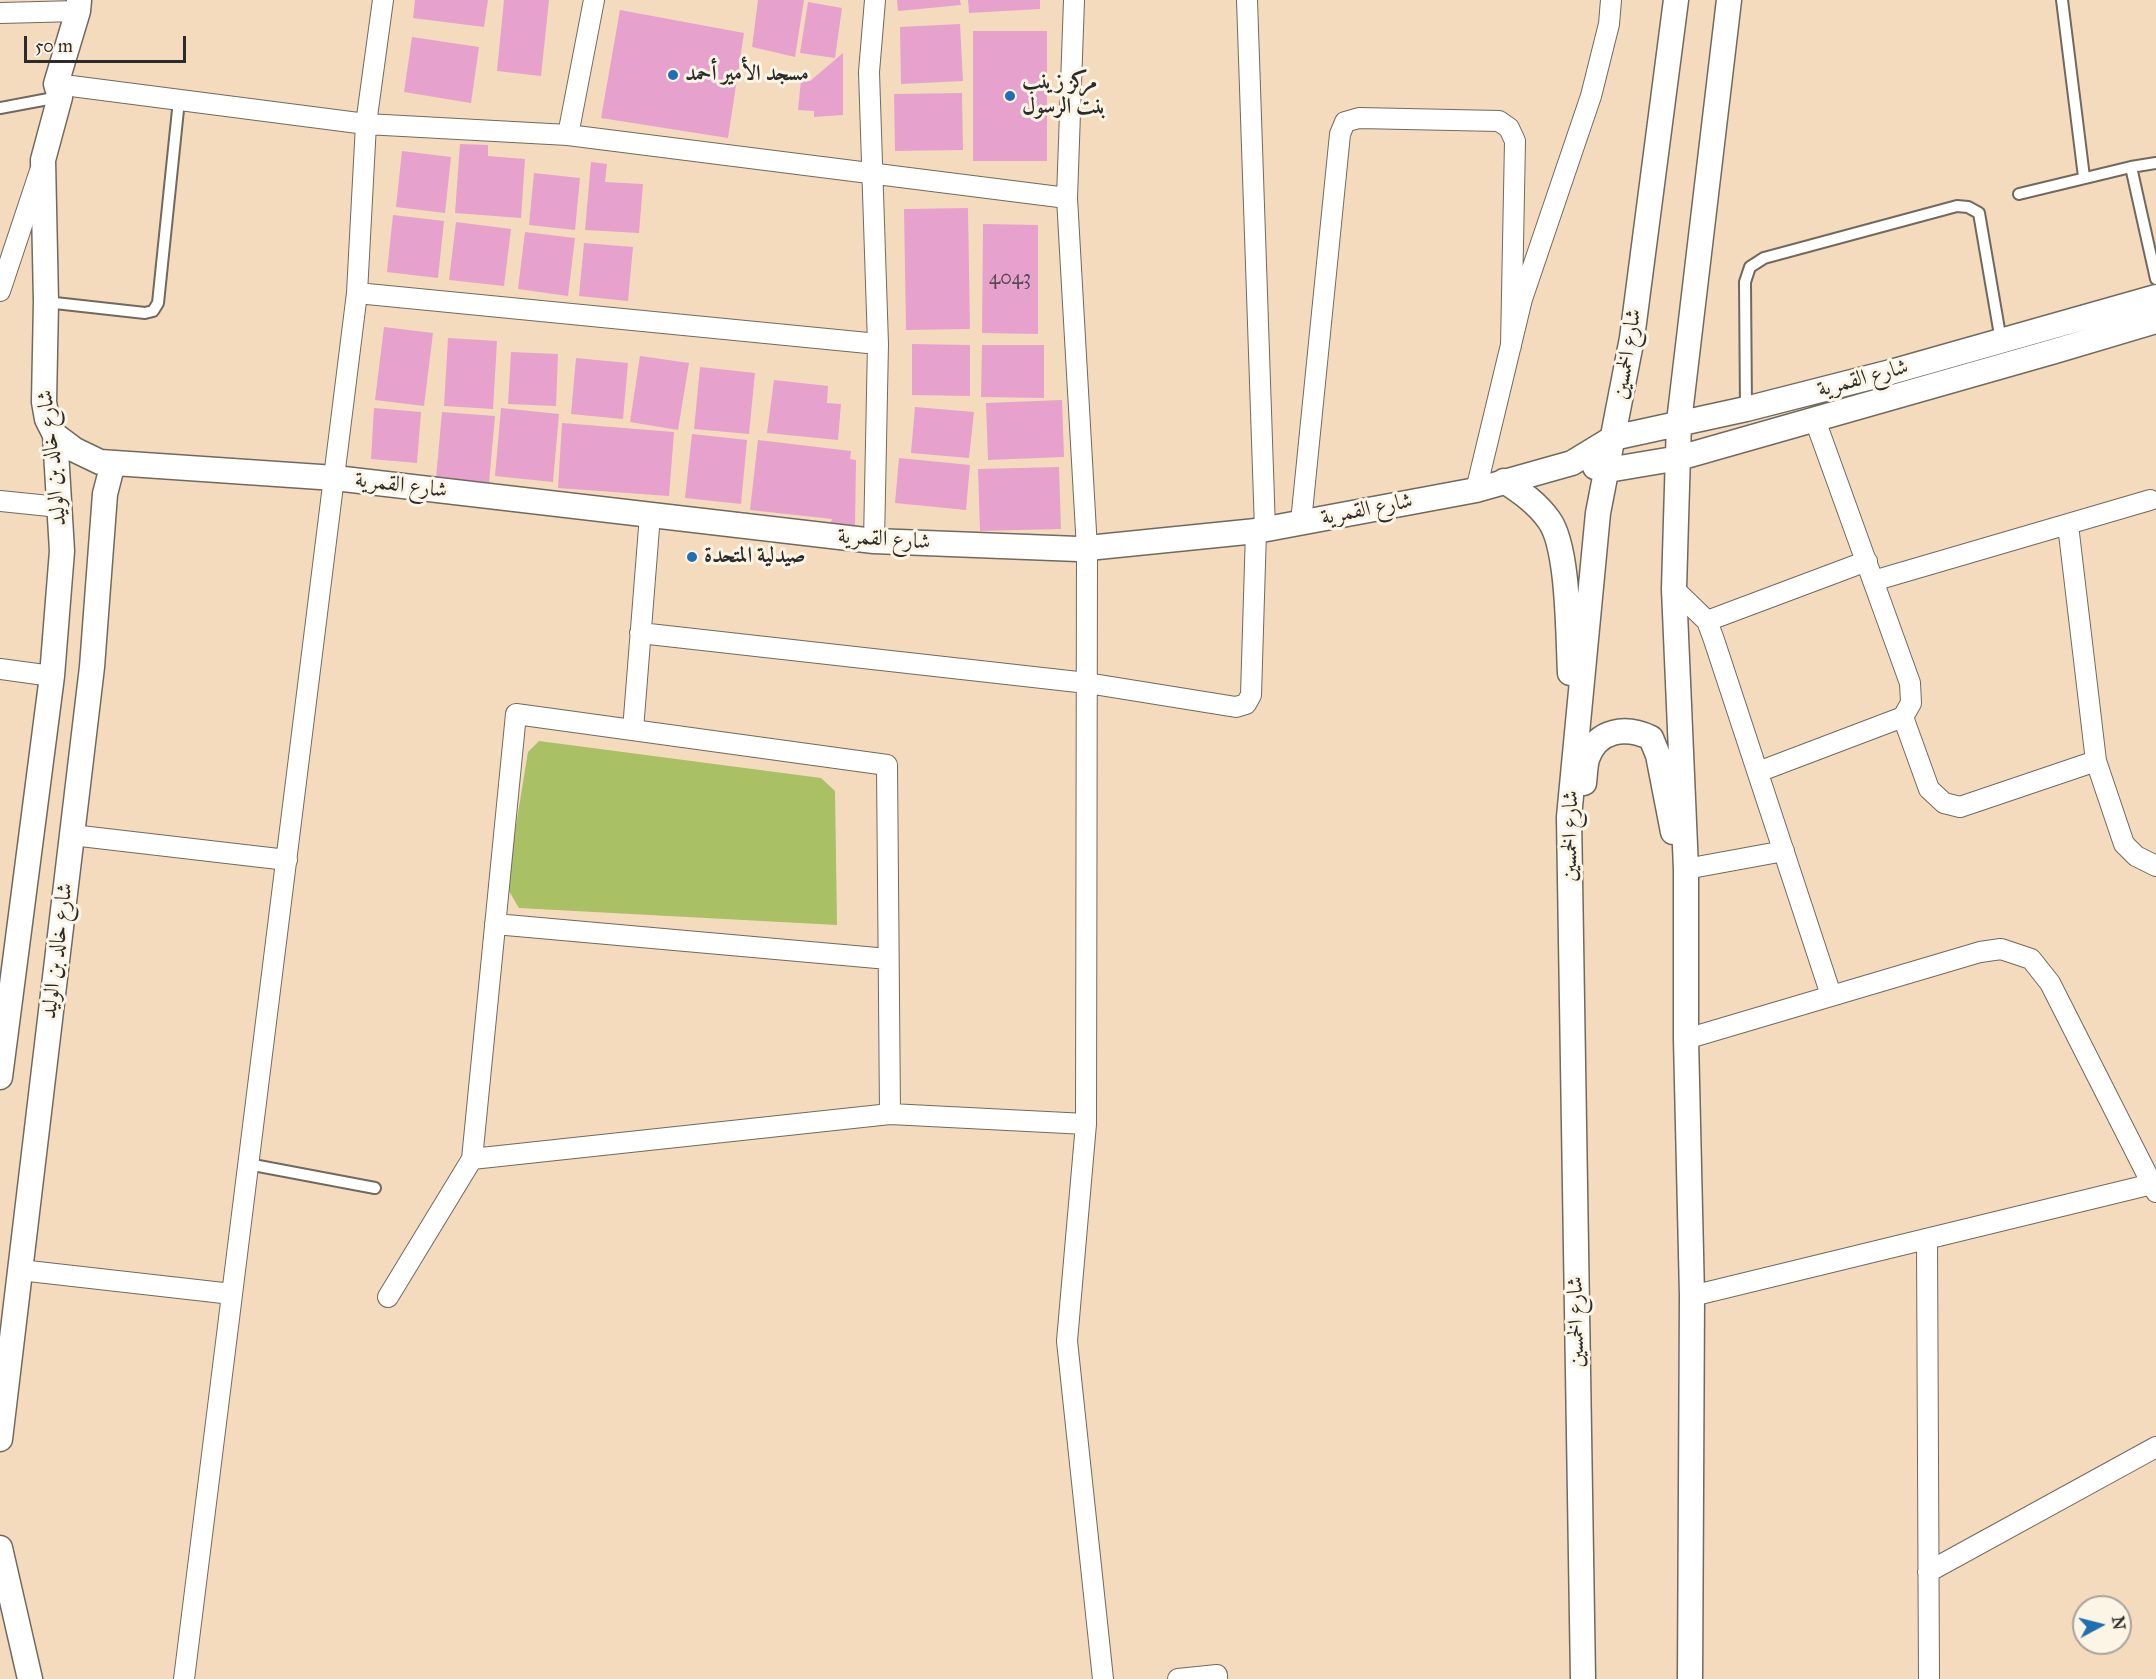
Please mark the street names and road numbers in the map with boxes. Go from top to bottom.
street label: شارع الخمسين [1608,307,1648,401]
street label: شارع القمرية [1815,354,1911,404]
street label: شارع خالد بن الوليد [33,389,73,527]
street label: شارع القمرية [353,467,449,505]
street label: شارع القمرية [1319,488,1415,532]
street label: شارع القمرية [837,524,931,556]
street label: شارع الخمسين [1557,790,1585,882]
street label: شارع خالد بن الوليد [37,881,79,1021]
street label: شارع الخمسين [1563,1276,1591,1368]

